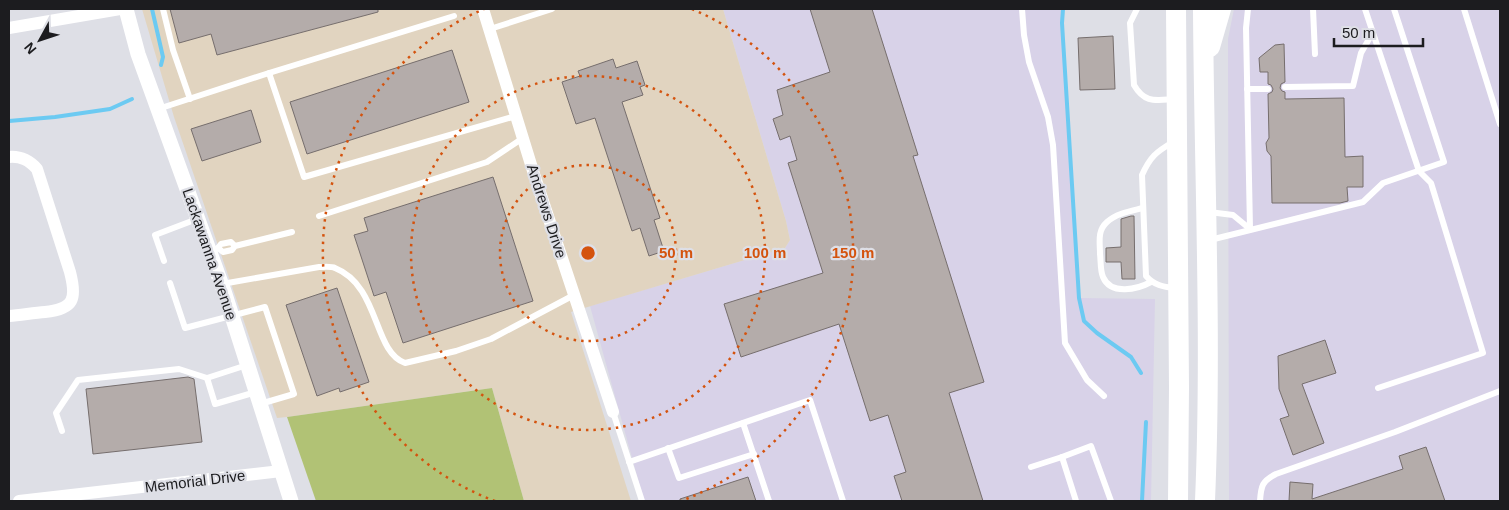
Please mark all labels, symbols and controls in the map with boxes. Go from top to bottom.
north arrow [15,15,65,65]
scale bar [1334,15,1423,47]
text: 50 m [1342,24,1375,41]
text: N [21,39,39,57]
street label: Andrews Drive [524,162,570,260]
street label: Lackawanna Avenue [179,186,241,322]
centre of rings [579,244,597,262]
text: 50 m [659,244,693,261]
text: 100 m [744,244,786,261]
text: 150 m [832,244,874,261]
street label: Memorial Drive [144,466,246,496]

